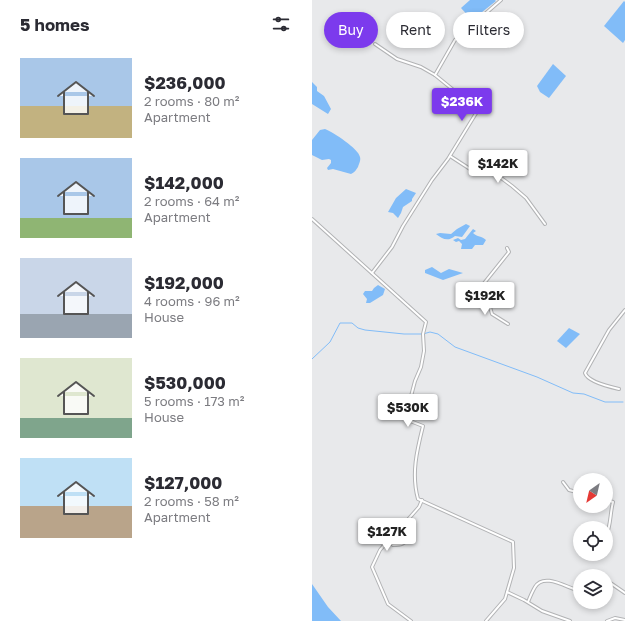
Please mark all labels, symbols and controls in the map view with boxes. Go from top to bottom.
chip: Buy [324,12,378,48]
chip: Rent [386,12,445,48]
chip: Filters [453,12,524,48]
icon: filters [270,13,292,35]
text: 5 homes [20,14,90,35]
text: $236,000 [144,72,226,93]
icon: home [52,74,100,122]
pin: $236K [434,88,490,122]
text: 2 rooms · 80 m² [144,93,240,109]
text: $236K [441,93,483,109]
text: Apartment [144,109,211,125]
pin: $142K [470,150,526,184]
text: $142K [478,155,518,171]
text: $142,000 [144,172,224,193]
icon: home [52,174,100,222]
text: 2 rooms · 64 m² [144,193,239,209]
text: Apartment [144,209,211,225]
text: $192,000 [144,272,224,293]
icon: home [52,274,100,322]
pin: $192K [457,282,513,316]
text: $192K [464,287,506,303]
text: 4 rooms · 96 m² [144,293,240,309]
text: House [144,309,184,325]
text: $530,000 [144,372,226,393]
icon: home [52,374,100,422]
text: 5 rooms · 173 m² [144,393,244,409]
pin: $530K [380,394,436,428]
text: $530K [387,399,429,415]
text: House [144,409,184,425]
text: $127,000 [144,472,222,493]
north arrow [573,473,613,513]
map controls [573,473,613,609]
icon: home [52,474,100,522]
text: 2 rooms · 58 m² [144,493,239,509]
text: Apartment [144,509,211,525]
pin: $127K [359,518,415,552]
button: locate [573,521,613,561]
text: $127K [367,523,407,539]
button: layers [573,569,613,609]

